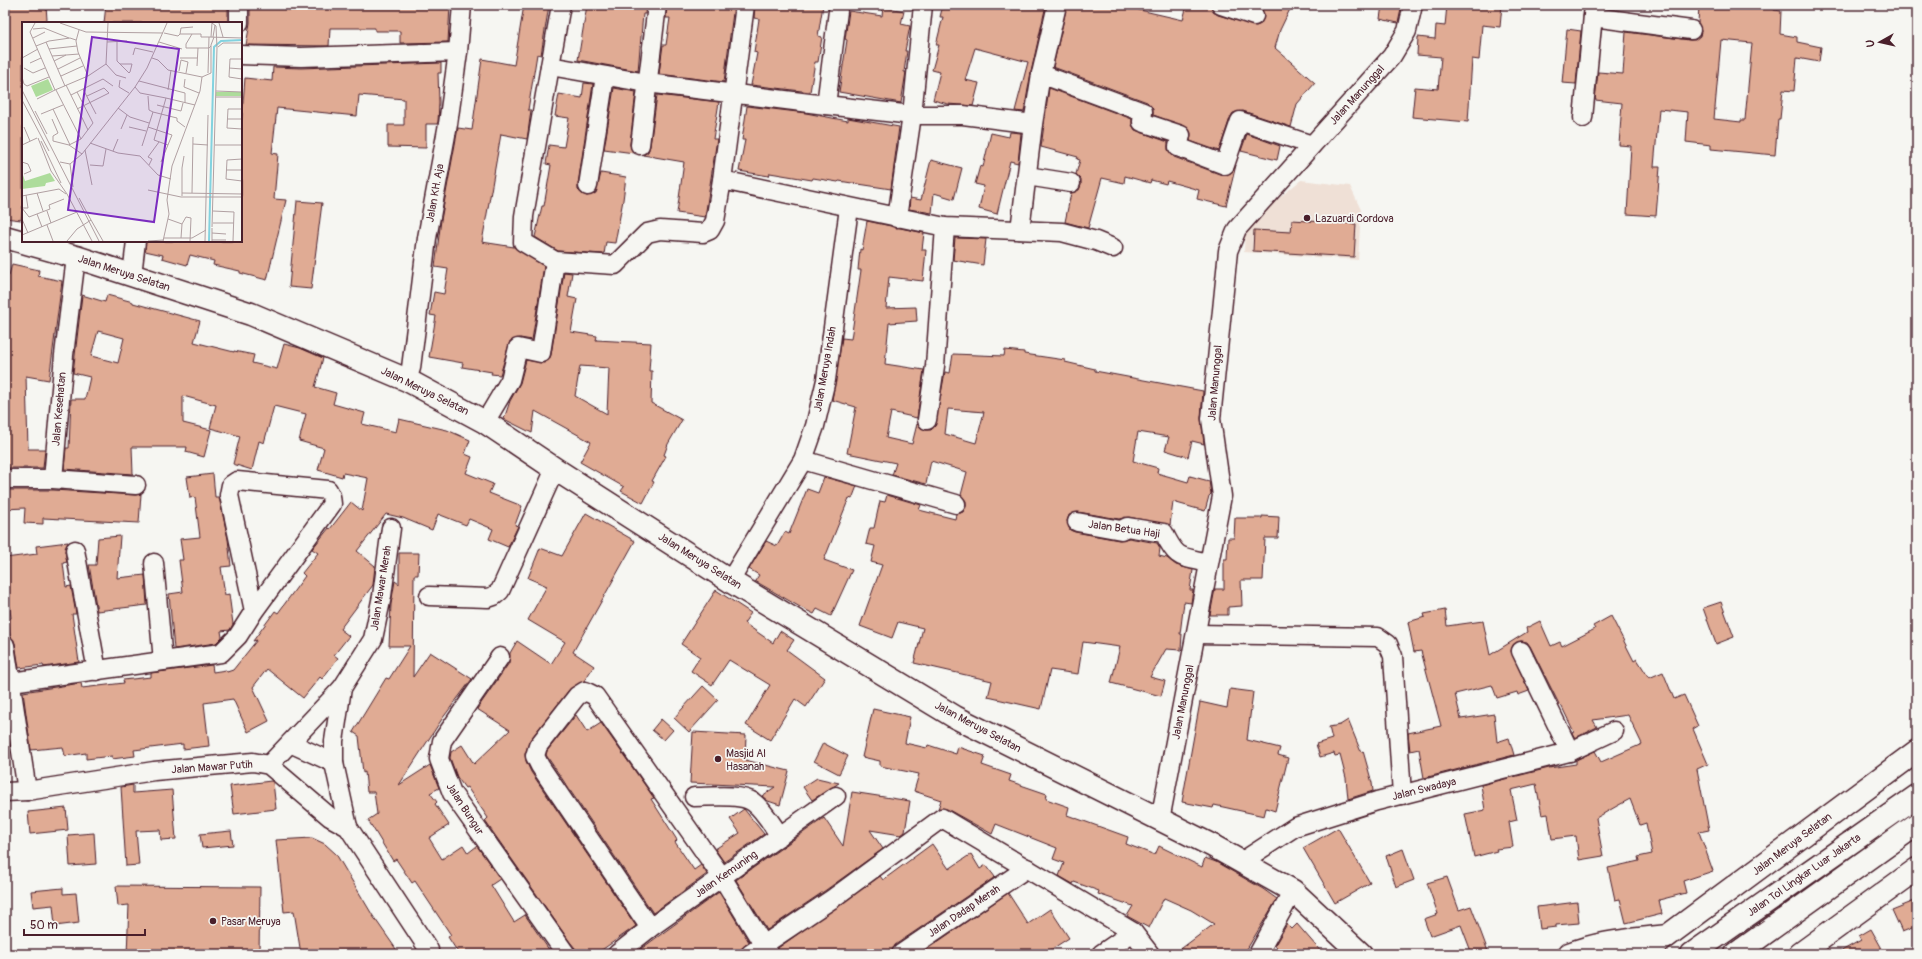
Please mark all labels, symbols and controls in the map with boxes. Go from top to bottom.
inset map [22,22,242,242]
north arrow [1860,22,1900,62]
text: U [1864,39,1878,48]
street label: Jalan Manunggal [1327,62,1387,128]
street label: Jalan KH. Aja [423,163,447,223]
place label: Lazuardi Cordova [1315,212,1394,225]
marker: Lazuardi Cordova [1302,213,1312,223]
street label: Jalan Meruya Selatan [76,252,172,294]
street label: Jalan Meruya Indah [811,325,839,413]
street label: Jalan Manunggal [1205,345,1225,421]
street label: Jalan Meruya Selatan [379,364,471,418]
street label: Jalan Kesehatan [49,371,69,447]
street label: Jalan Betua Haji [1087,518,1161,540]
street label: Jalan Meruya Selatan [656,530,744,592]
street label: Jalan Mawar Merah [368,545,394,631]
street label: Jalan Manunggal [1169,664,1197,740]
street label: Jalan Meruya Selatan [933,699,1023,755]
place label: Masjid Al Hasanah [726,747,766,773]
marker: Masjid Al Hasanah [713,754,723,764]
street label: Jalan Mawar Putih [171,758,253,776]
street label: Jalan Swadaya [1391,775,1457,803]
street label: Jalan Bungur [443,781,487,837]
street label: Jalan Meruya Selatan [1750,810,1834,878]
street label: Jalan Tol Lingkar Luar Jakarta [1745,831,1863,919]
street label: Jalan Kemuning [692,847,760,900]
street label: Jalan Dadap Merah [926,882,1002,940]
scale bar [24,911,145,937]
place label: Pasar Meruya [221,915,281,928]
marker: Pasar Meruya [208,916,218,926]
text: 50 m [30,918,58,933]

